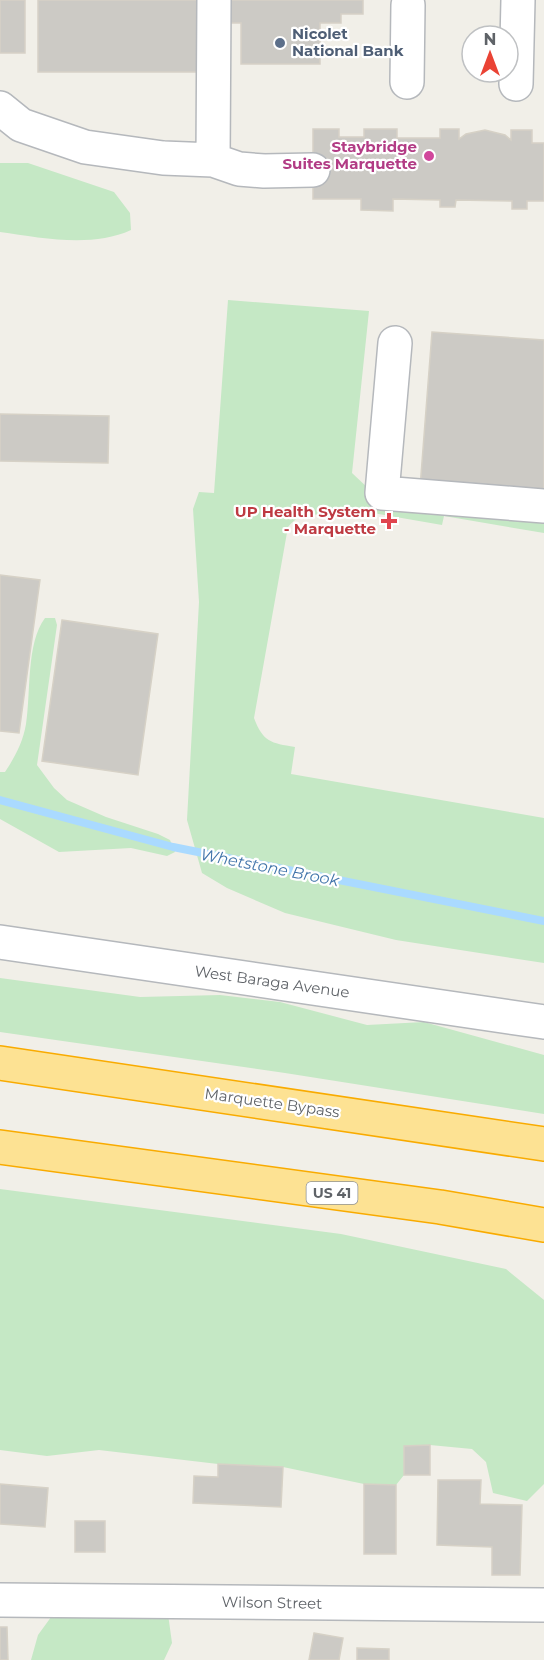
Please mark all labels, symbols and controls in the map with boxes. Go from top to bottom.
place label: Nicolet National Bank [292,24,404,60]
north arrow [460,24,520,84]
text: N [484,30,496,49]
marker: Nicolet National Bank [273,36,287,50]
place label: Staybridge Suites Marquette [283,137,417,173]
marker: Staybridge Suites Marquette [422,149,436,163]
place label: UP Health System - Marquette [235,502,376,538]
marker: UP Health System - Marquette [380,512,398,530]
water label: Whetstone Brook [199,845,342,891]
street label: West Baraga Avenue [193,961,351,1002]
street label: Marquette Bypass [203,1084,341,1121]
road number: US 41 [306,1182,358,1204]
street label: Wilson Street [222,1592,322,1613]

